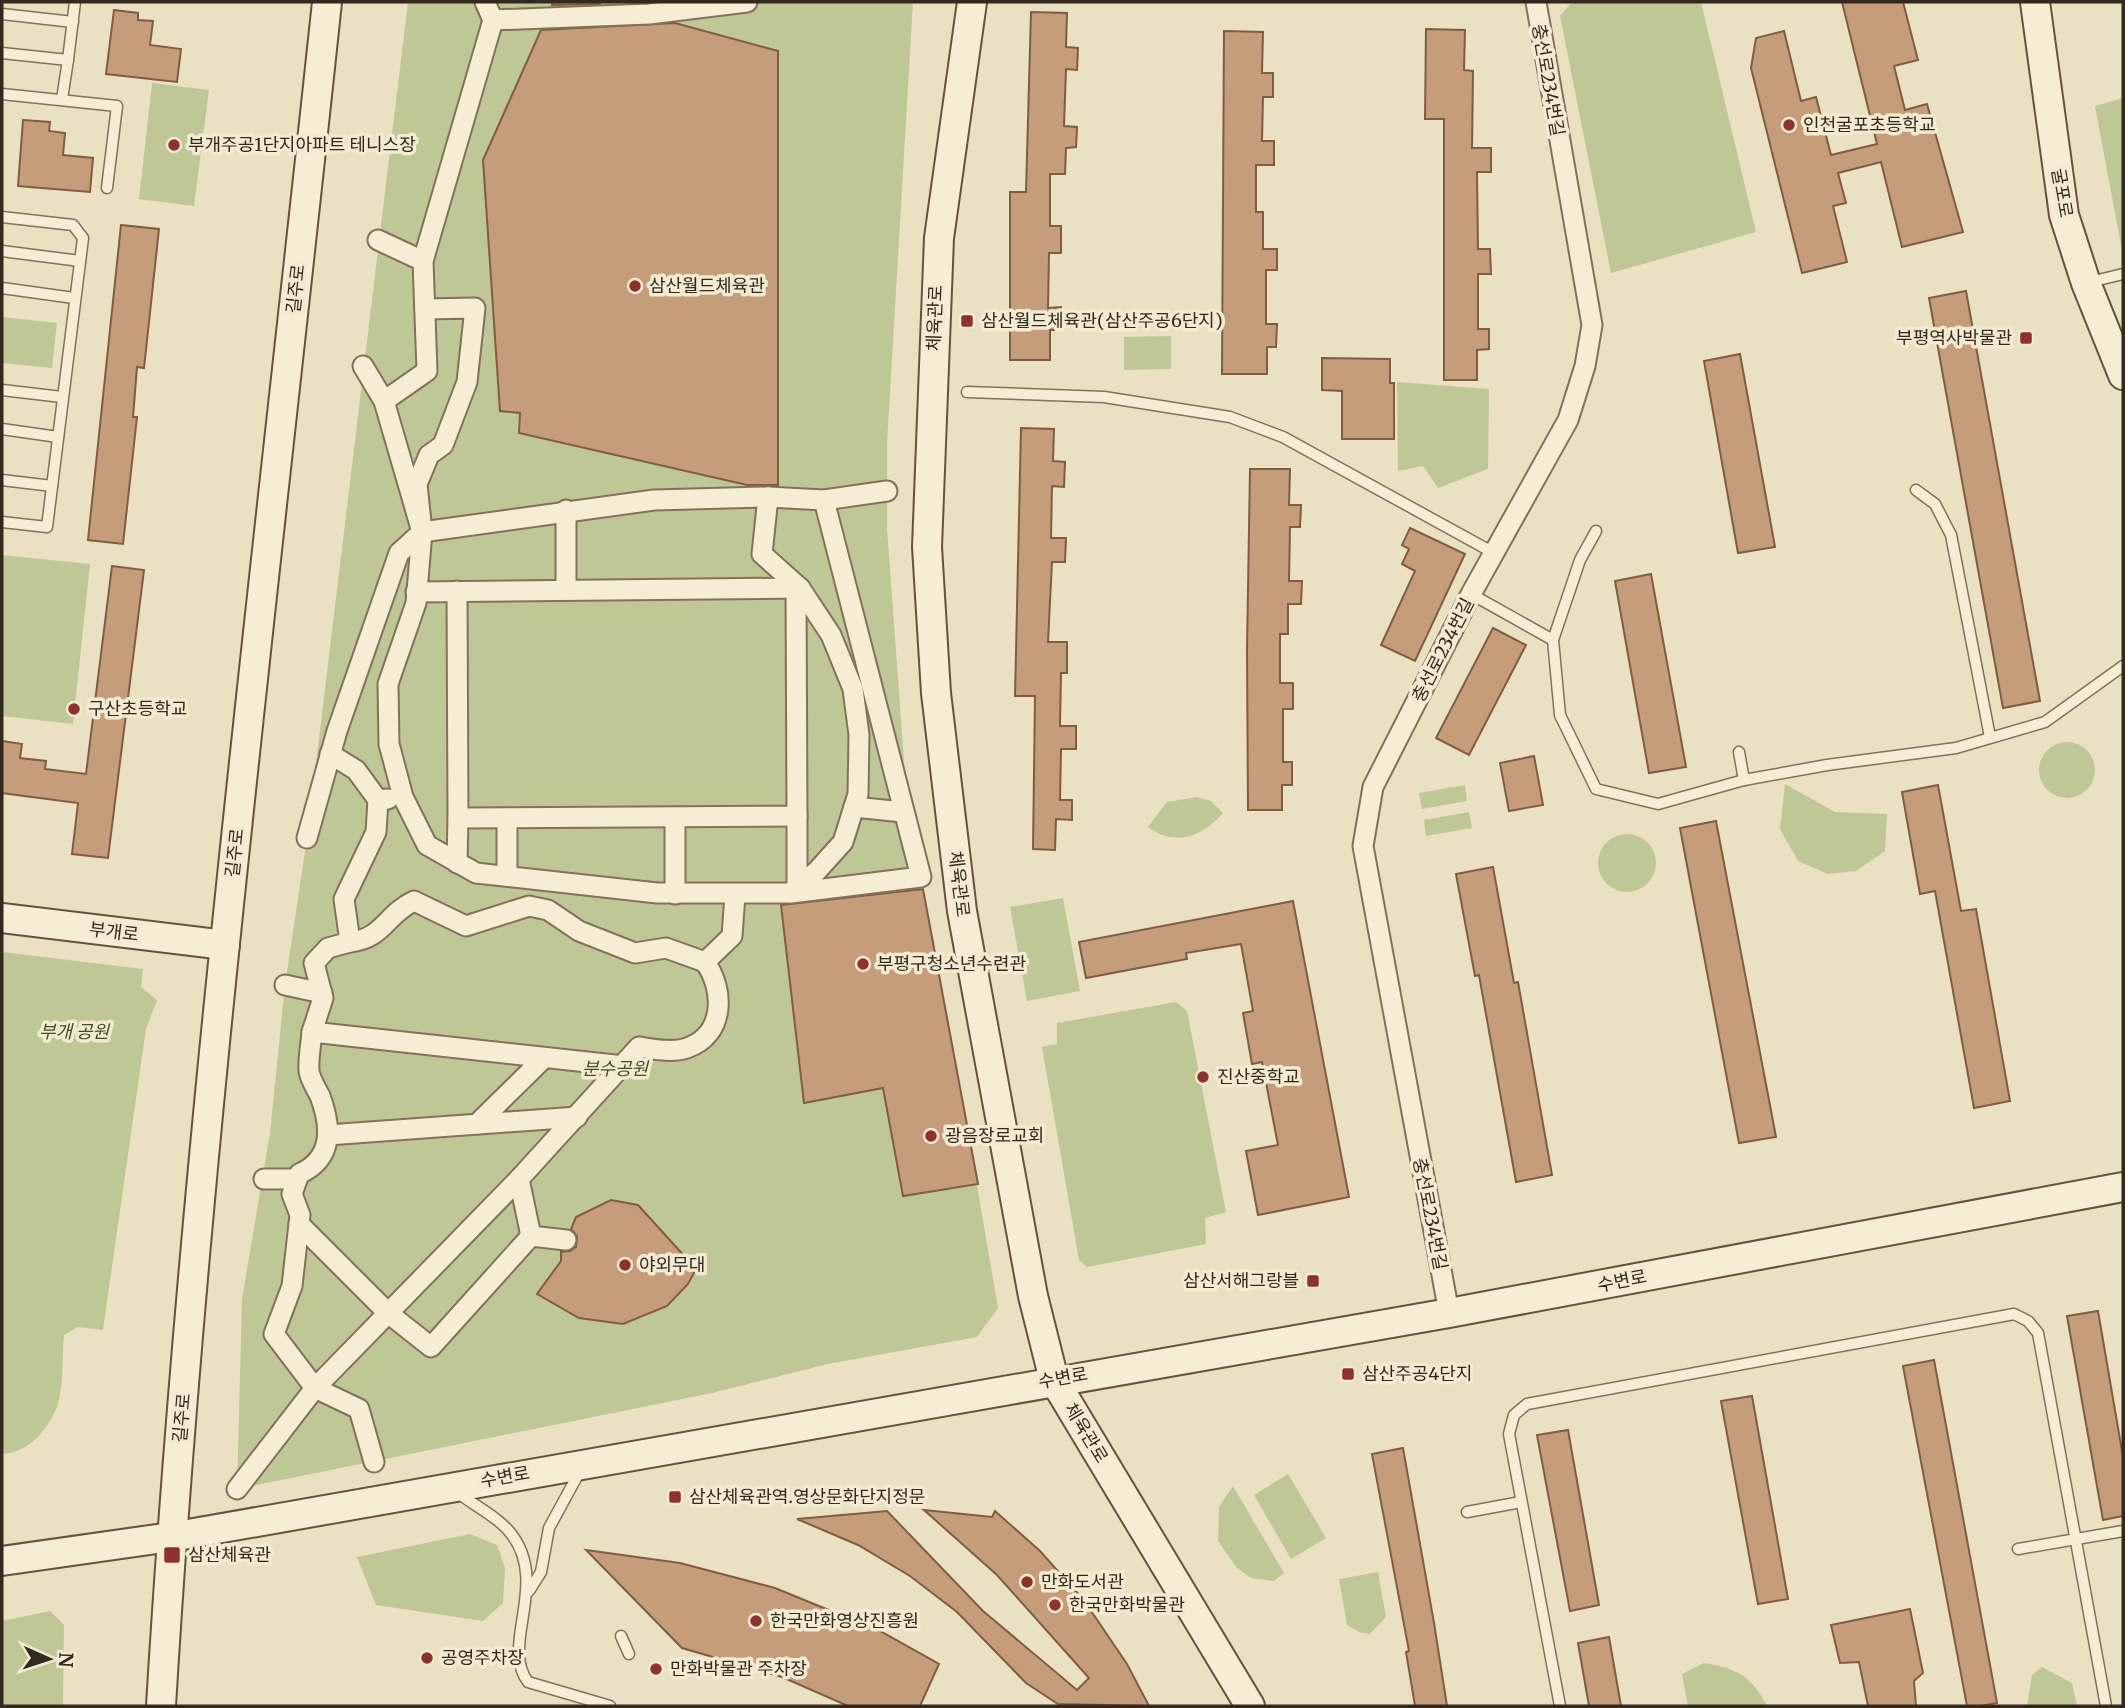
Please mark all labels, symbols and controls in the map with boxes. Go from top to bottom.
street label: 충선로234번길 [1527,22,1570,138]
place label: 인천굴포초등학교 [1803,113,1935,136]
marker: 인천굴포초등학교 [1781,117,1797,133]
place label: 부개주공1단지아파트 테니스장 [188,133,416,156]
marker: 부개주공1단지아파트 테니스장 [166,137,182,153]
street label: 굴포로 [2047,166,2078,219]
street label: 길주로 [281,263,310,315]
place label: 삼산월드체육관 [649,274,765,297]
marker: 삼산월드체육관 [627,278,643,294]
street label: 체육관로 [922,284,947,351]
place label: 삼산월드체육관(삼산주공6단지) [981,309,1223,332]
marker: 삼산월드체육관(삼산주공6단지) [959,313,975,329]
place label: 부평역사박물관 [1896,326,2012,349]
marker: 부평역사박물관 [2018,330,2034,346]
street label: 충선로234번길 [1406,594,1479,706]
place label: 구산초등학교 [88,697,187,720]
marker: 구산초등학교 [66,701,82,717]
street label: 길주로 [220,827,249,879]
street label: 체육관로 [944,850,975,918]
street label: 부개로 [88,917,140,946]
place label: 부평구청소년수련관 [877,952,1026,975]
marker: 부평구청소년수련관 [855,956,871,972]
park label: 부개 공원 [39,1020,111,1043]
park label: 분수공원 [582,1057,650,1080]
place label: 진산중학교 [1217,1065,1300,1088]
marker: 진산중학교 [1195,1069,1211,1085]
place label: 광음장로교회 [945,1124,1044,1147]
marker: 광음장로교회 [923,1128,939,1144]
street label: 충선로234번길 [1408,1156,1453,1272]
place label: 야외무대 [639,1253,705,1276]
marker: 야외무대 [617,1257,633,1273]
street label: 수변로 [1595,1264,1648,1297]
place label: 삼산서해그랑블 [1183,1269,1299,1292]
marker: 삼산서해그랑블 [1305,1273,1321,1289]
street label: 수변로 [1036,1362,1089,1393]
place label: 삼산주공4단지 [1362,1362,1472,1385]
marker: 삼산주공4단지 [1340,1366,1356,1382]
street label: 길주로 [168,1392,195,1444]
street label: 체육관로 [1060,1398,1113,1467]
street label: 수변로 [478,1461,531,1492]
place label: 삼산체육관역.영상문화단지정문 [689,1485,925,1508]
marker: 삼산체육관역.영상문화단지정문 [667,1489,683,1505]
place label: 삼산체육관 [188,1543,271,1566]
marker: 삼산체육관 [162,1545,182,1565]
place label: 만화도서관 [1041,1570,1124,1593]
marker: 만화도서관 [1019,1574,1035,1590]
place label: 한국만화박물관 [1069,1593,1185,1616]
marker: 한국만화박물관 [1047,1597,1063,1613]
place label: 한국만화영상진흥원 [770,1609,919,1632]
marker: 한국만화영상진흥원 [748,1613,764,1629]
north arrow [14,1624,84,1694]
place label: 공영주차장 [441,1646,524,1669]
marker: 공영주차장 [419,1650,435,1666]
text: N [54,1652,78,1668]
place label: 만화박물관 주차장 [670,1657,807,1680]
marker: 만화박물관 주차장 [648,1661,664,1677]

